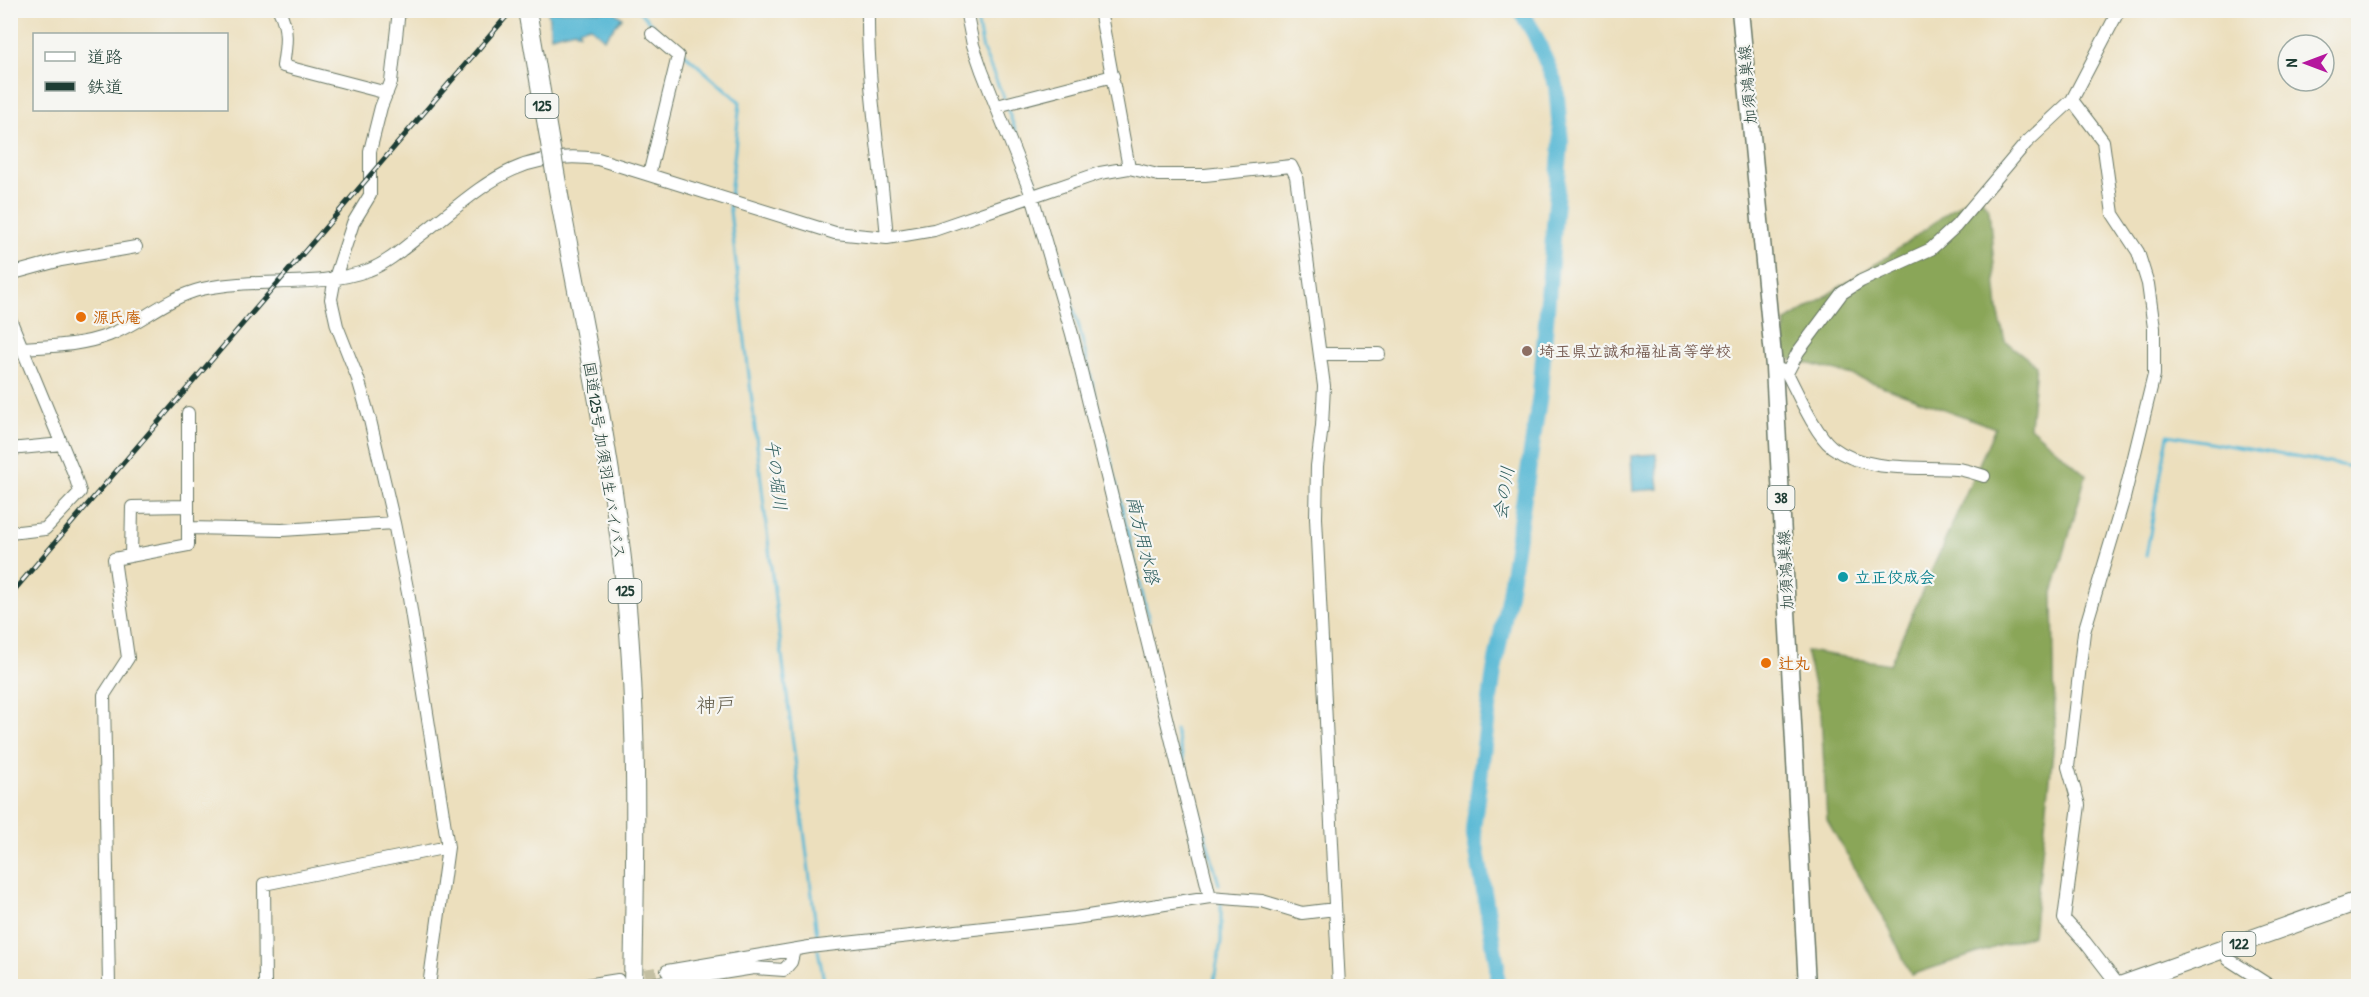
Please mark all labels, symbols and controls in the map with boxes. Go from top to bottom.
legend [33,33,228,111]
north arrow [2276,33,2336,93]
text: 道路 [87,44,123,69]
street label: 加須鴻巣線 [1733,44,1761,126]
text: N [2280,58,2302,67]
text: 鉄道 [87,74,123,99]
road number: 125 [526,94,558,118]
place label: 源氏庵 [93,306,141,328]
marker: 源氏庵 [74,310,88,324]
place label: 埼玉県立誠和福祉高等学校 [1539,340,1731,362]
marker: 埼玉県立誠和福祉高等学校 [1520,344,1534,358]
street label: 国道125号 加須羽生バイパス [579,360,631,560]
water label: 午の堀川 [760,438,793,512]
water label: 会の川 [1487,464,1520,522]
road number: 38 [1768,486,1794,510]
water label: 南方用水路 [1121,493,1166,588]
street label: 加須鴻巣線 [1772,529,1798,611]
place label: 立正佼成会 [1855,566,1935,588]
marker: 立正佼成会 [1836,570,1850,584]
road number: 125 [608,579,642,603]
place label: 辻丸 [1778,652,1810,674]
marker: 辻丸 [1759,656,1773,670]
district label: 神戸 [696,691,736,718]
road number: 122 [2222,932,2256,956]

